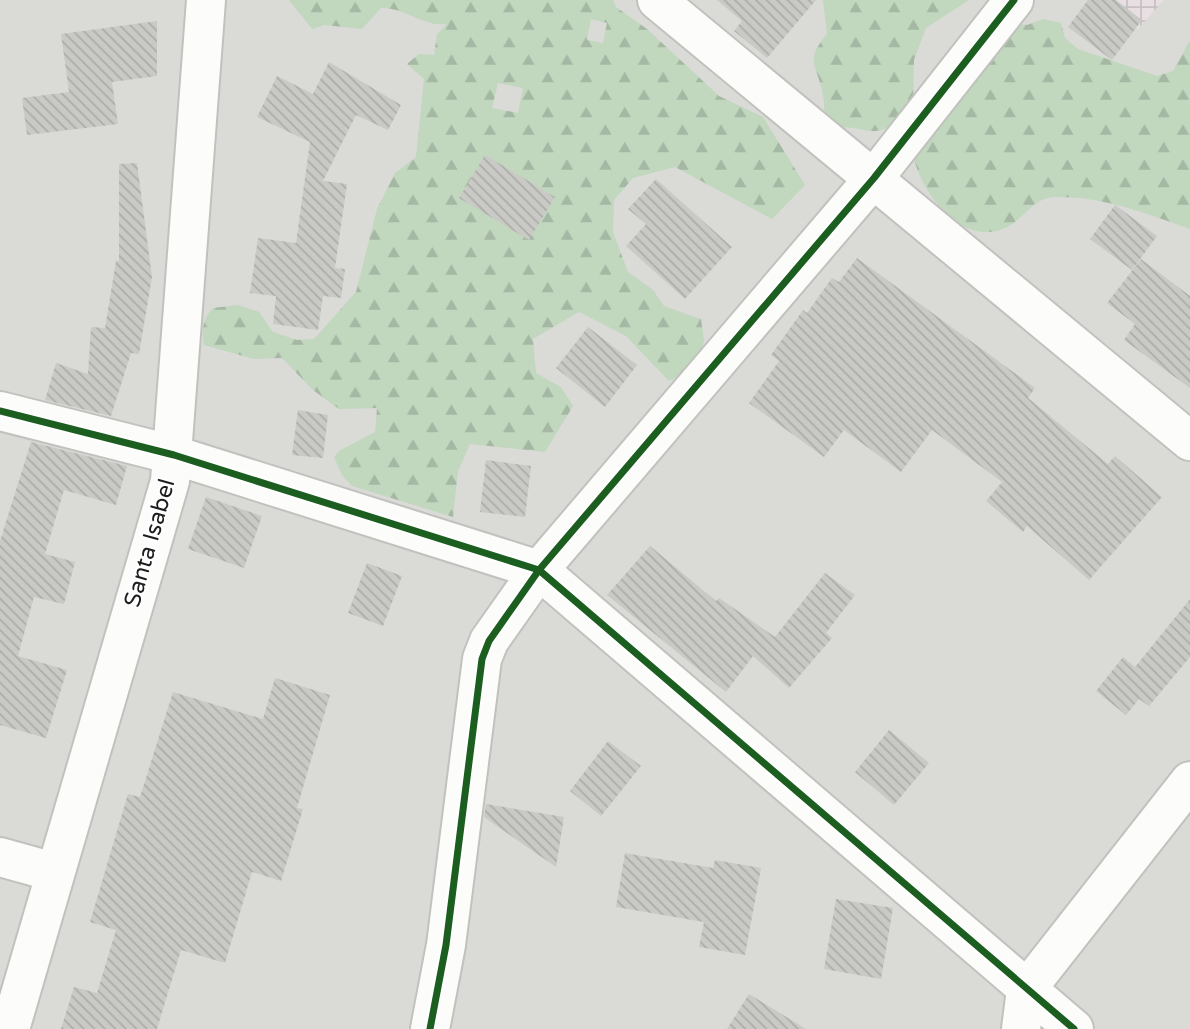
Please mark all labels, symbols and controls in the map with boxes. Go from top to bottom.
street label: Santa Isabel [118,476,182,610]

